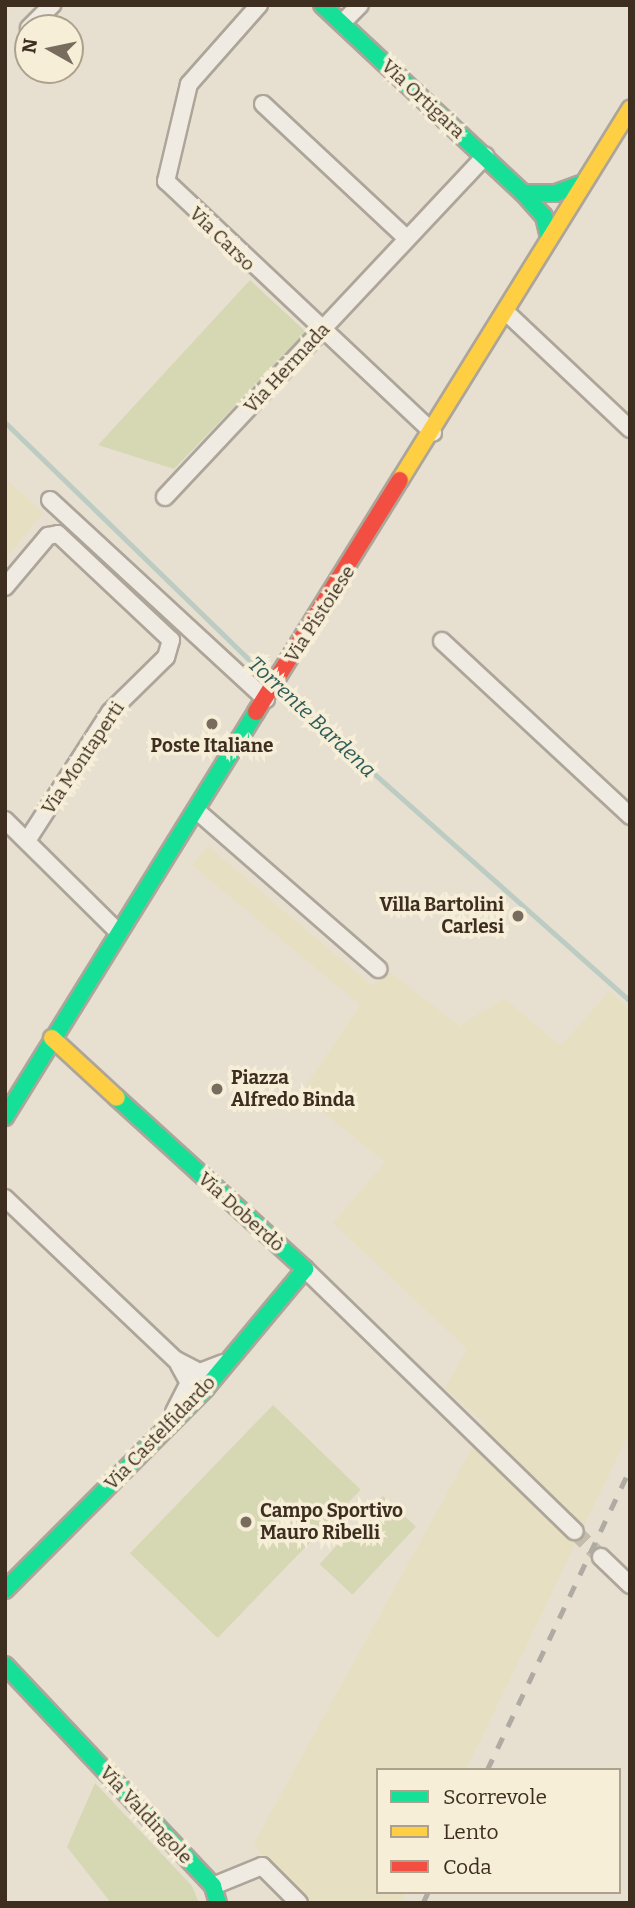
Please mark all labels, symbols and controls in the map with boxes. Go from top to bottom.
north arrow [14,14,84,84]
text: N [17,37,42,55]
street label: Via Ortigara [377,55,469,143]
street label: Via Carso [184,202,260,276]
street label: Via Hermada [239,318,335,418]
street label: Via Pistoiese [280,561,360,667]
water label: Torrente Bardena [243,651,381,783]
street label: Via Montaperti [37,697,129,819]
marker: Poste Italiane [204,716,220,732]
place label: Poste Italiane [151,735,273,757]
place label: Villa Bartolini Carlesi [379,894,504,938]
marker: Villa Bartolini Carlesi [510,908,526,924]
place label: Piazza Alfredo Binda [231,1067,355,1111]
marker: Piazza Alfredo Binda [209,1081,225,1097]
street label: Via Doberdò [193,1167,289,1257]
street label: Via Castelfidardo [100,1371,220,1495]
place label: Campo Sportivo Mauro Ribelli [260,1500,403,1544]
marker: Campo Sportivo Mauro Ribelli [238,1514,254,1530]
street label: Via Valdingole [95,1761,197,1869]
legend [376,1768,621,1894]
text: Scorrevole [443,1784,547,1810]
text: Lento [443,1819,499,1845]
text: Coda [443,1854,492,1880]

